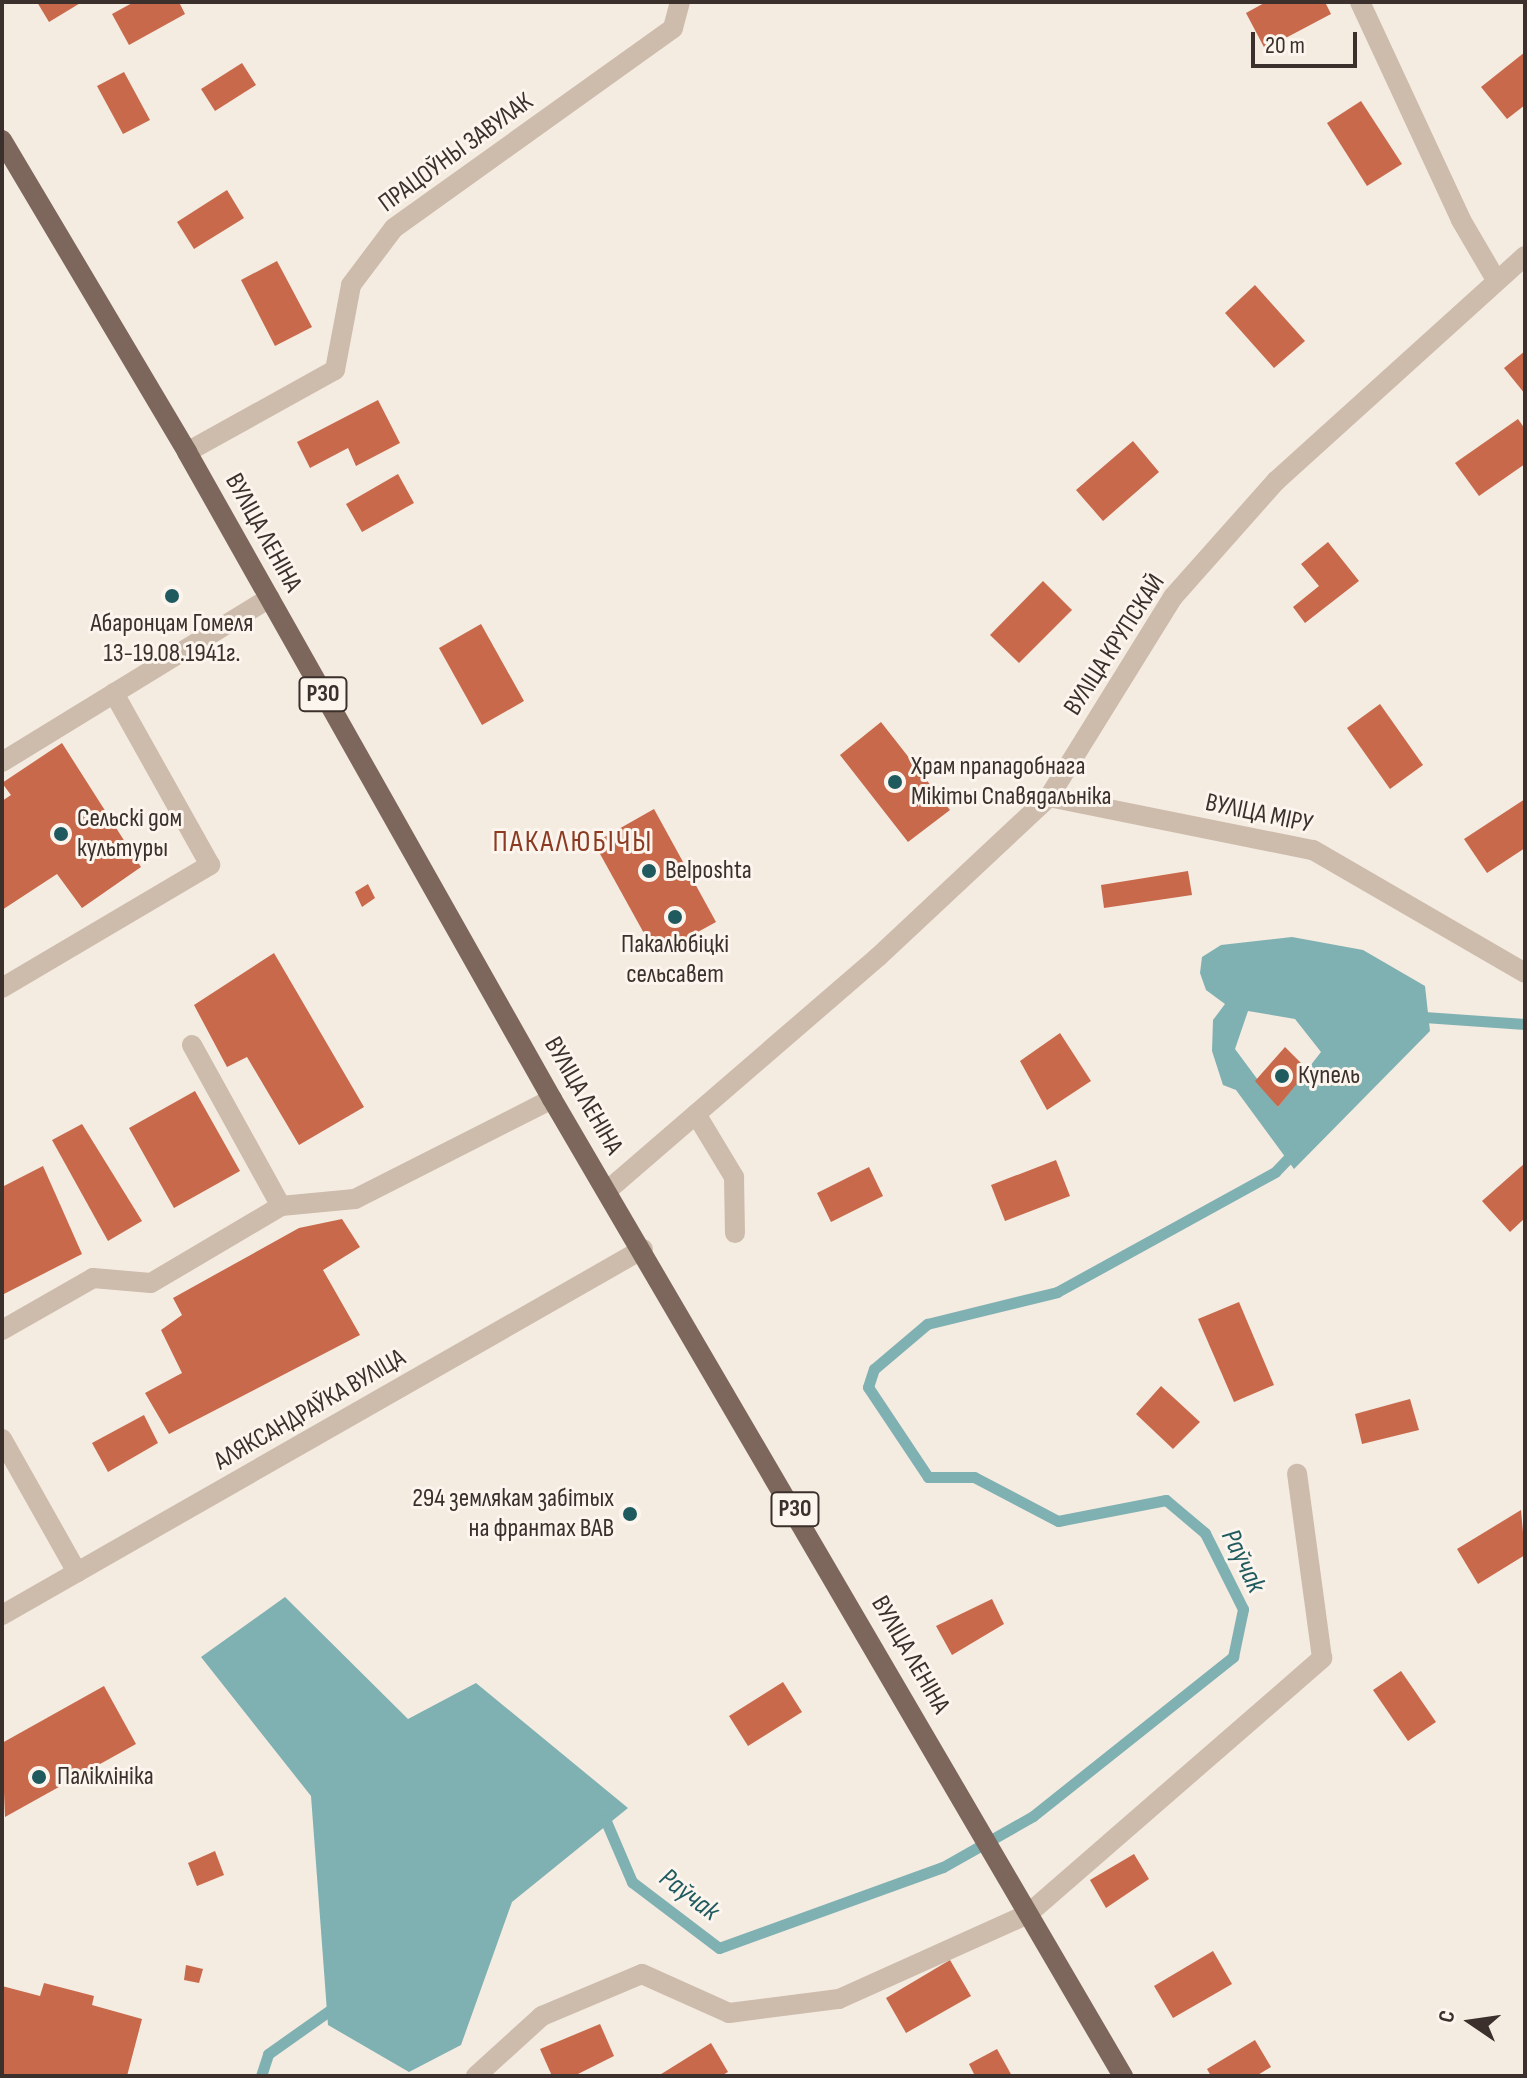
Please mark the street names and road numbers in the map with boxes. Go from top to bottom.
street label: ПРАЦОЎНЫ ЗАВУЛАК [373,87,539,219]
street label: ВУЛІЦА ЛЕНІНА [218,468,308,598]
street label: ВУЛІЦА КРУПСКАЙ [1058,569,1172,721]
road number: Р30 [297,674,349,714]
street label: ВУЛІЦА МІРУ [1203,787,1315,841]
street label: ВУЛІЦА ЛЕНІНА [537,1032,629,1160]
street label: АЛЯКСАНДРАЎКА ВУЛІЦА [209,1343,411,1477]
road number: Р30 [769,1489,821,1529]
street label: ВУЛІЦА ЛЕНІНА [864,1591,956,1719]

